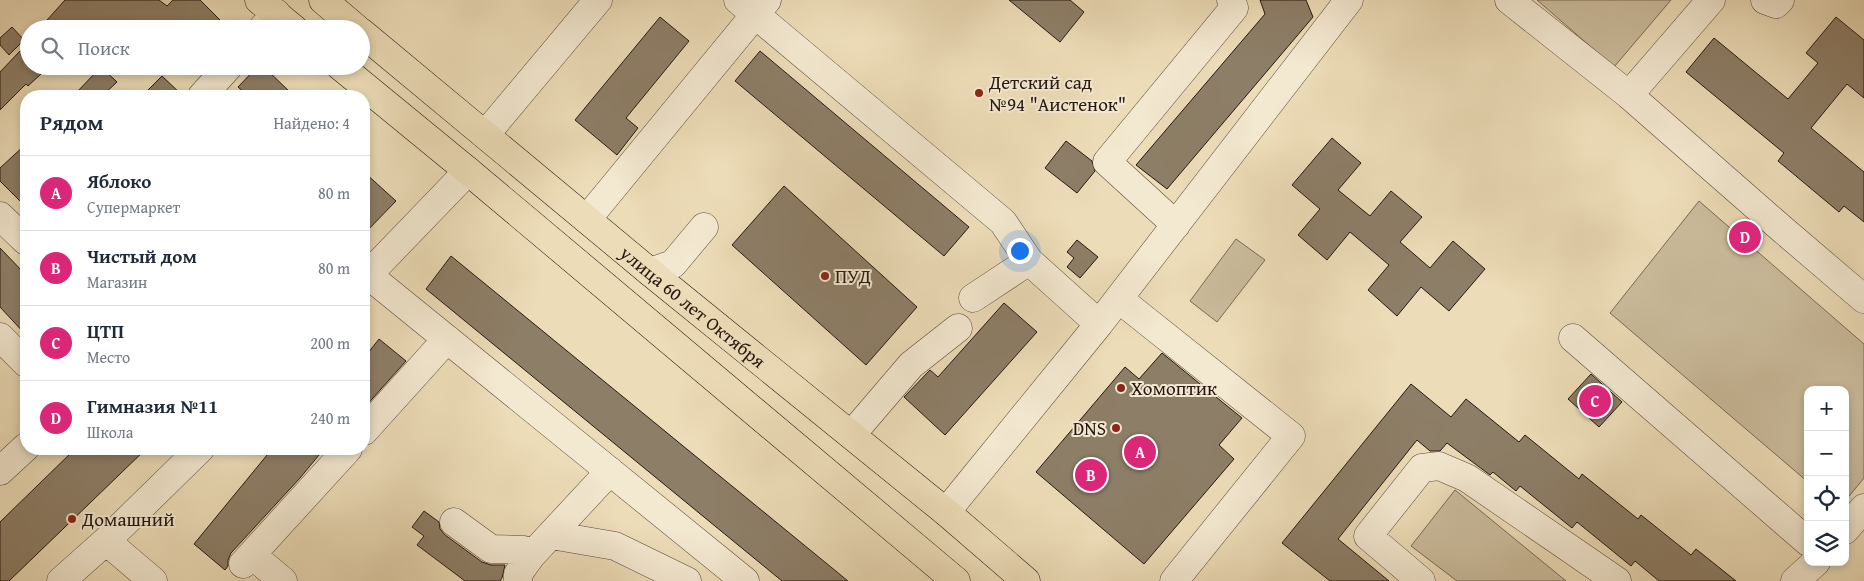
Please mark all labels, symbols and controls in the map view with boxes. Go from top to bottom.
search box [20,20,370,75]
icon: search [38,34,66,62]
text: Поиск [78,34,130,62]
place label: Детский сад №94 "Аистенок" [988,68,1126,118]
marker: Детский сад №94 "Аистенок" [973,87,985,99]
text: Рядом [40,107,103,138]
text: Найдено: 4 [273,111,350,135]
text: Яблоко [87,167,151,195]
text: A [51,181,61,205]
text: 80 m [318,181,350,205]
text: Супермаркет [87,195,180,219]
pin: D [1729,218,1761,256]
street label: улица 60 лет Октября [613,238,772,375]
your location [1007,238,1033,264]
text: Чистый дом [87,242,197,270]
text: B [51,256,61,280]
text: 80 m [318,256,350,280]
place label: ПУД [835,262,871,290]
text: Магазин [87,270,147,294]
marker: ПУД [819,270,831,282]
text: ЦТП [87,317,124,345]
text: C [51,331,61,355]
text: 200 m [310,331,350,355]
text: Место [87,345,130,369]
place label: Хомоптик [1131,374,1217,402]
marker: Хомоптик [1115,382,1127,394]
pin: C [1579,382,1611,420]
map controls [1804,386,1849,566]
button: + [1804,386,1849,431]
text: Гимназия №11 [87,392,218,420]
text: D [51,406,61,430]
text: 240 m [310,406,350,430]
place label: DNS [1073,414,1106,442]
text: Школа [87,420,133,444]
marker: DNS [1110,422,1122,434]
button: − [1804,431,1849,476]
pin: A [1124,433,1156,471]
pin: B [1075,456,1107,494]
button: locate [1804,476,1849,521]
place label: Домашний [81,505,174,533]
marker: Домашний [66,513,78,525]
button: layers [1804,521,1849,566]

